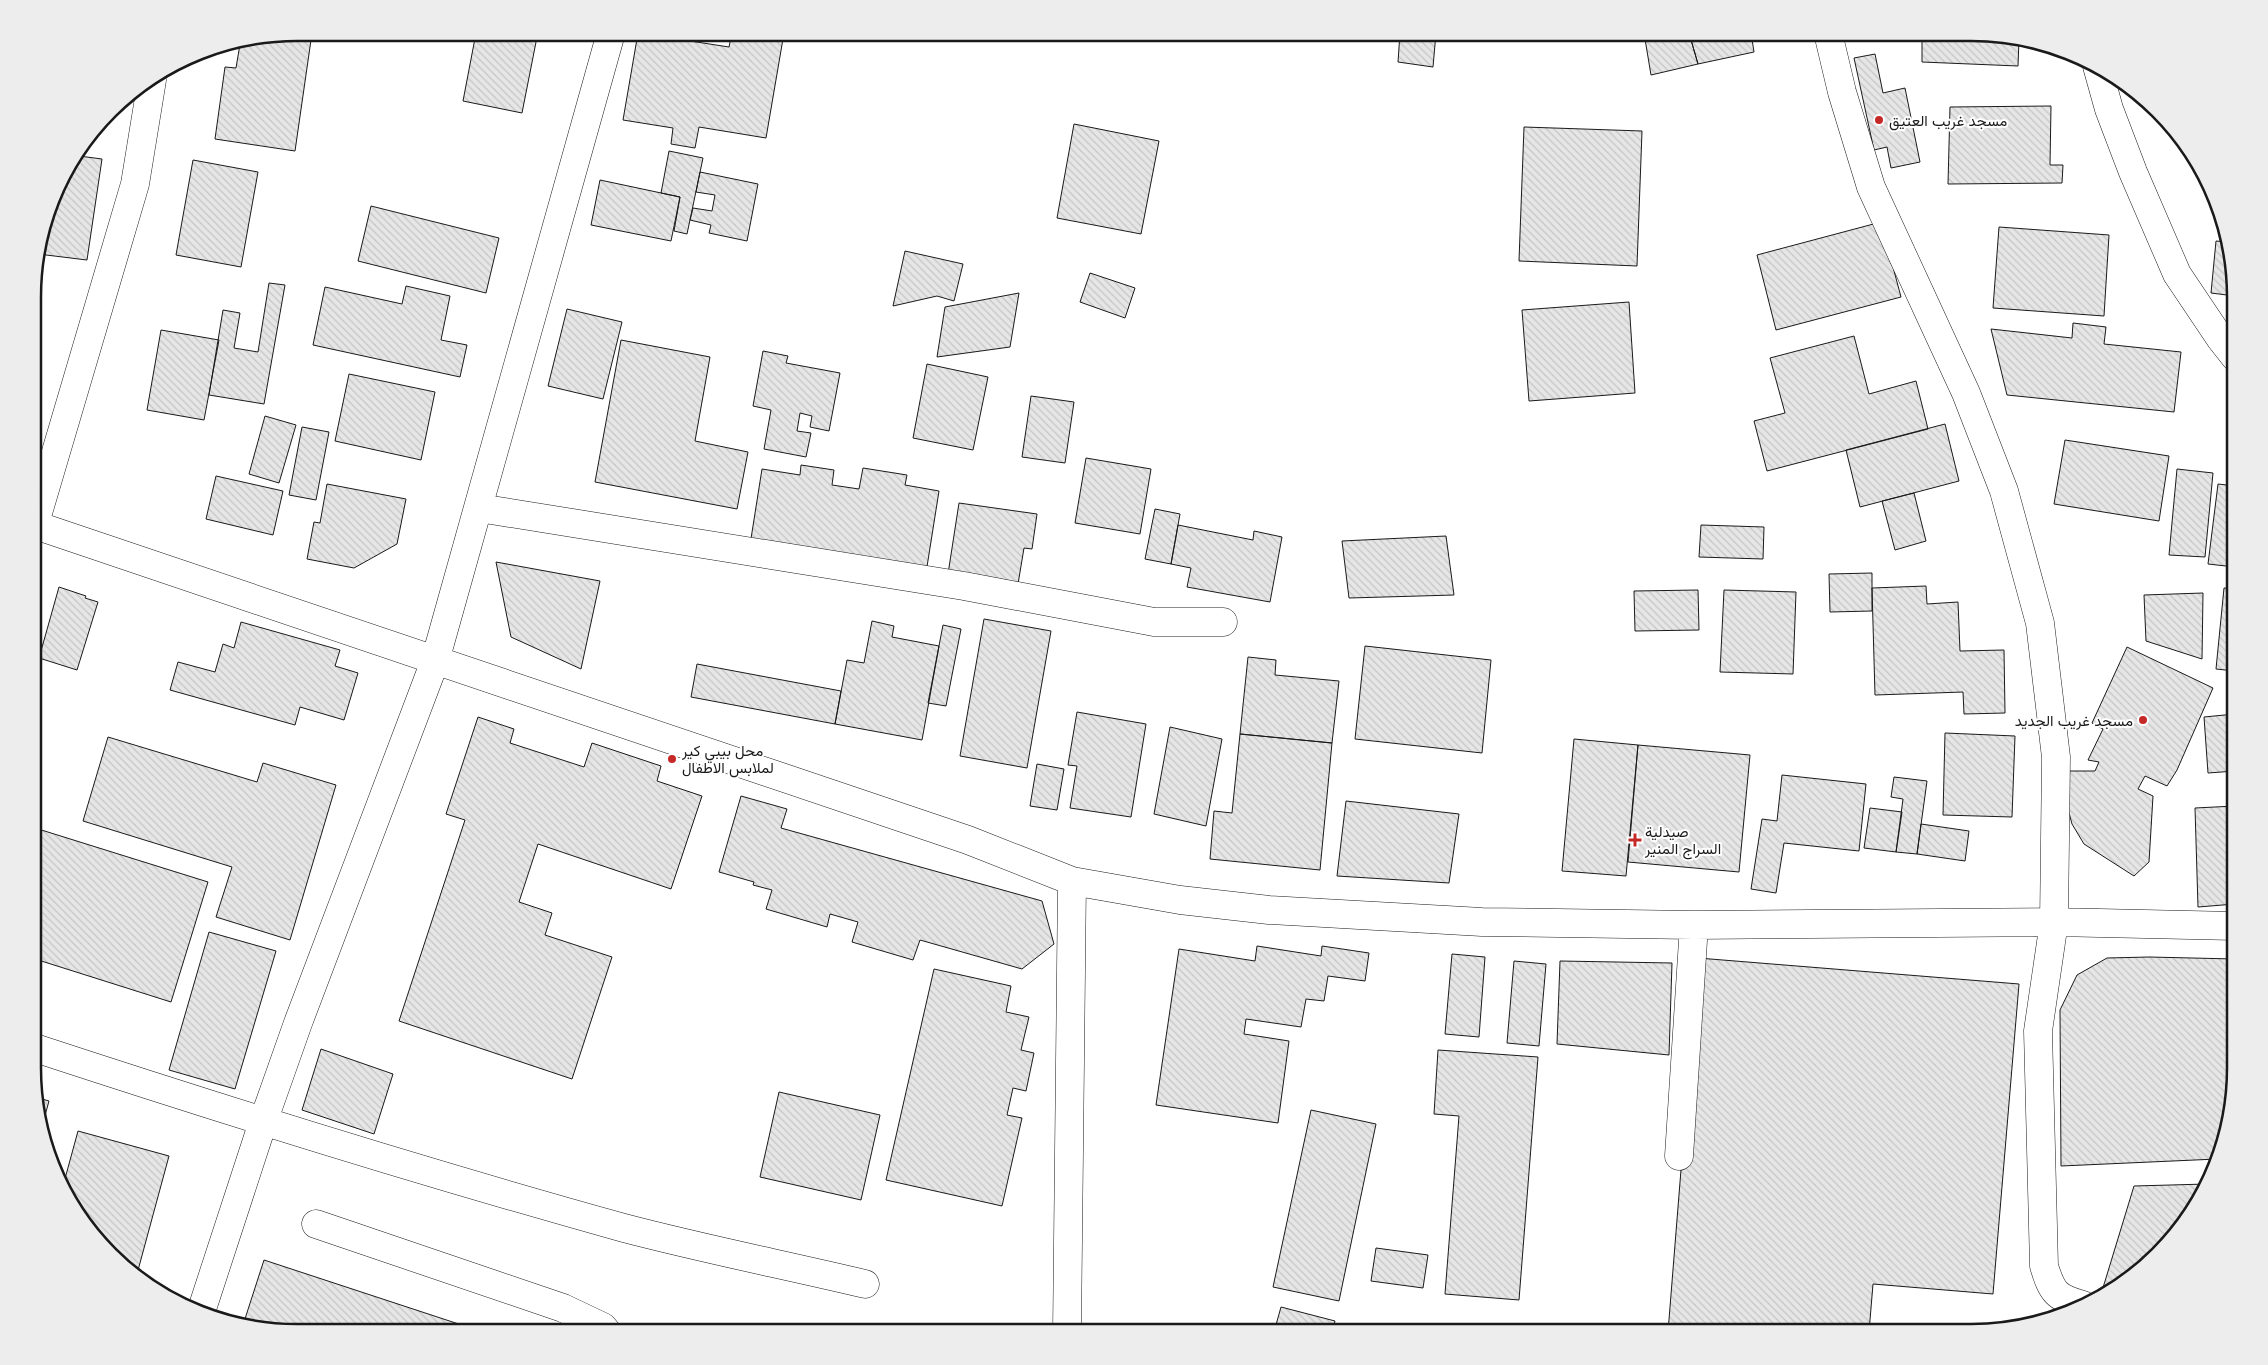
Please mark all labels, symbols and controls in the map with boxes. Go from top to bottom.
place label: مسجد غريب العتيق [1889,111,2007,131]
marker: مسجد غريب العتيق [1873,114,1885,126]
place label: مسجد غريب الجديد [2015,711,2133,730]
marker: مسجد غريب الجديد [2137,714,2149,726]
place label: محل بيبي كير لملابس الاطفال [681,741,774,778]
marker: محل بيبي كير لملابس الاطفال [666,753,678,765]
place label: صيدلية السراج المنير [1644,822,1721,860]
marker: صيدلية السراج المنير [1629,834,1641,846]

